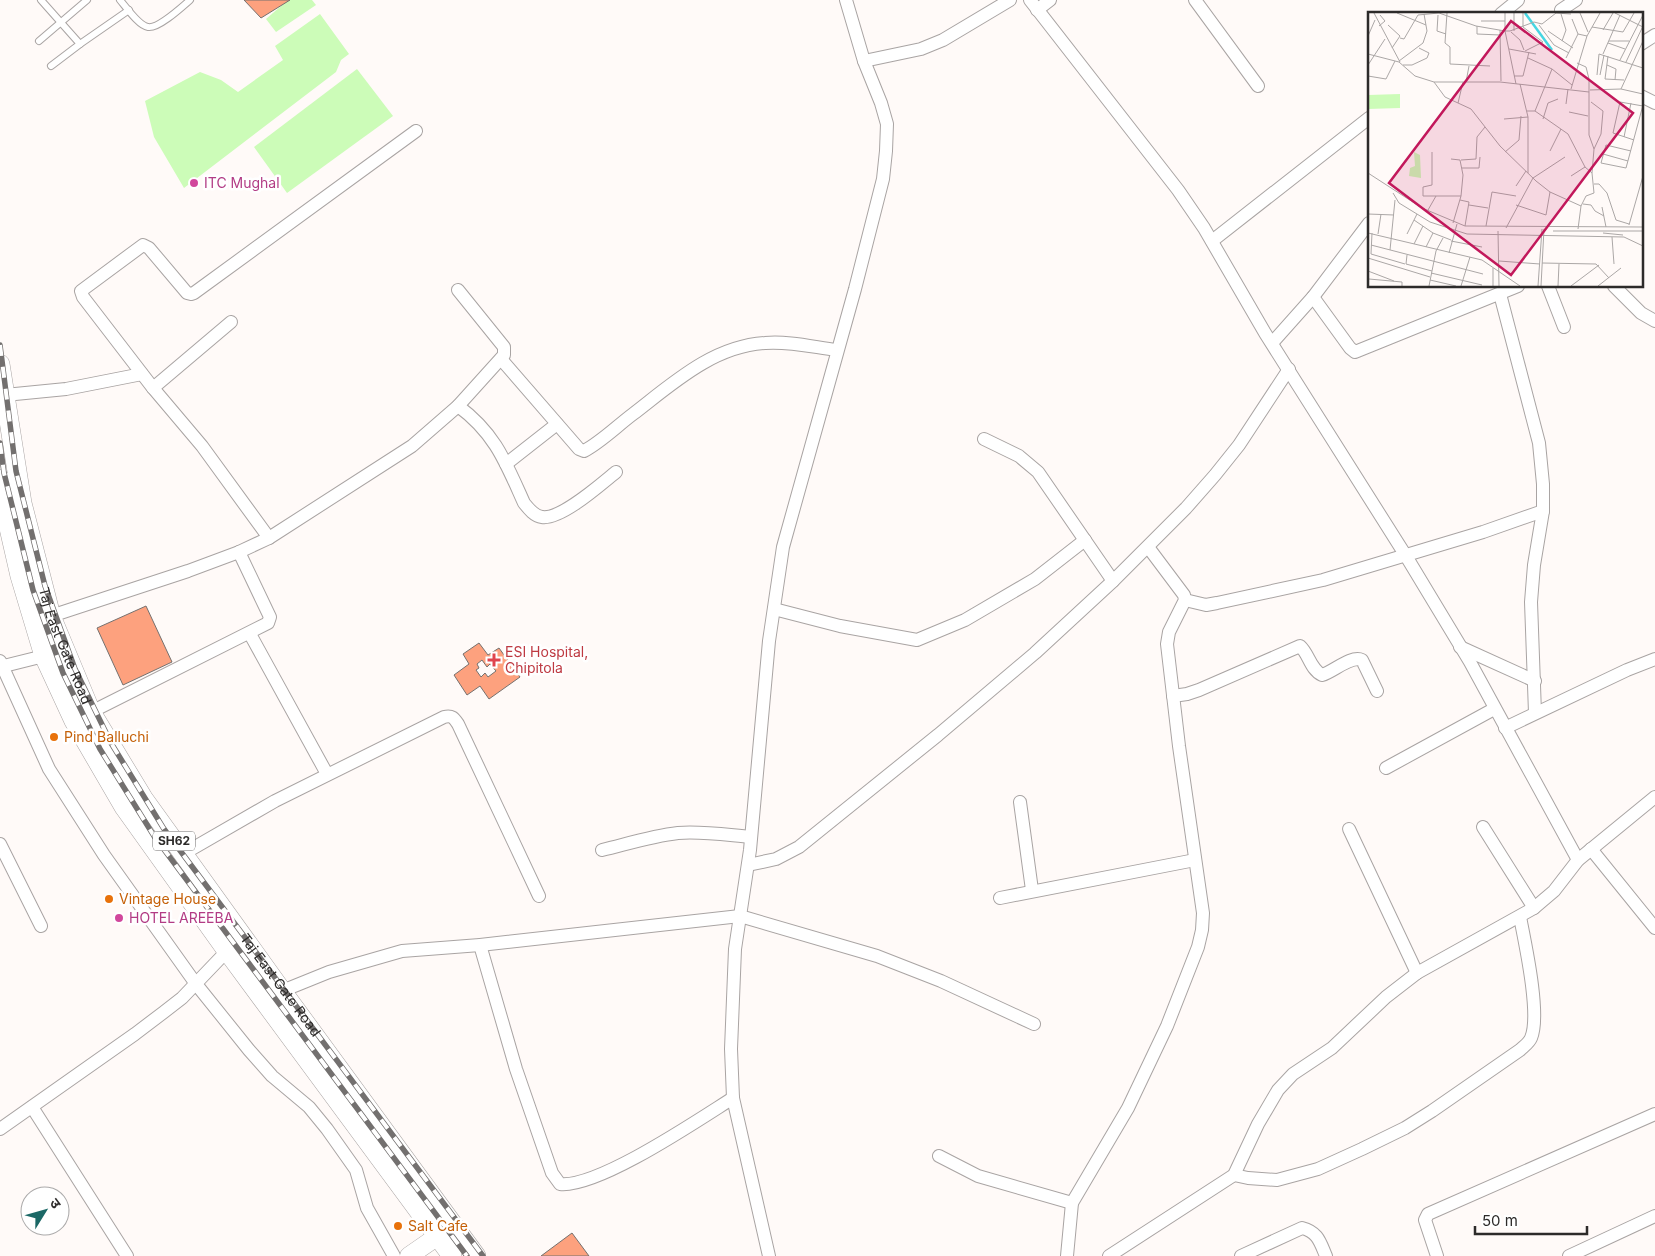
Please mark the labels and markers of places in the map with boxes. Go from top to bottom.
place label: ITC Mughal [204,174,280,191]
marker: ITC Mughal [188,177,200,189]
place label: ESI Hospital, Chipitola [505,643,588,676]
marker: ESI Hospital, Chipitola [487,653,501,667]
place label: Pind Balluchi [64,728,149,745]
marker: Pind Balluchi [48,731,60,743]
place label: Vintage House [119,890,216,907]
marker: Vintage House [103,893,115,905]
place label: HOTEL AREEBA [129,909,234,926]
marker: HOTEL AREEBA [113,912,125,924]
place label: Salt Cafe [408,1217,468,1234]
marker: Salt Cafe [392,1220,404,1232]

